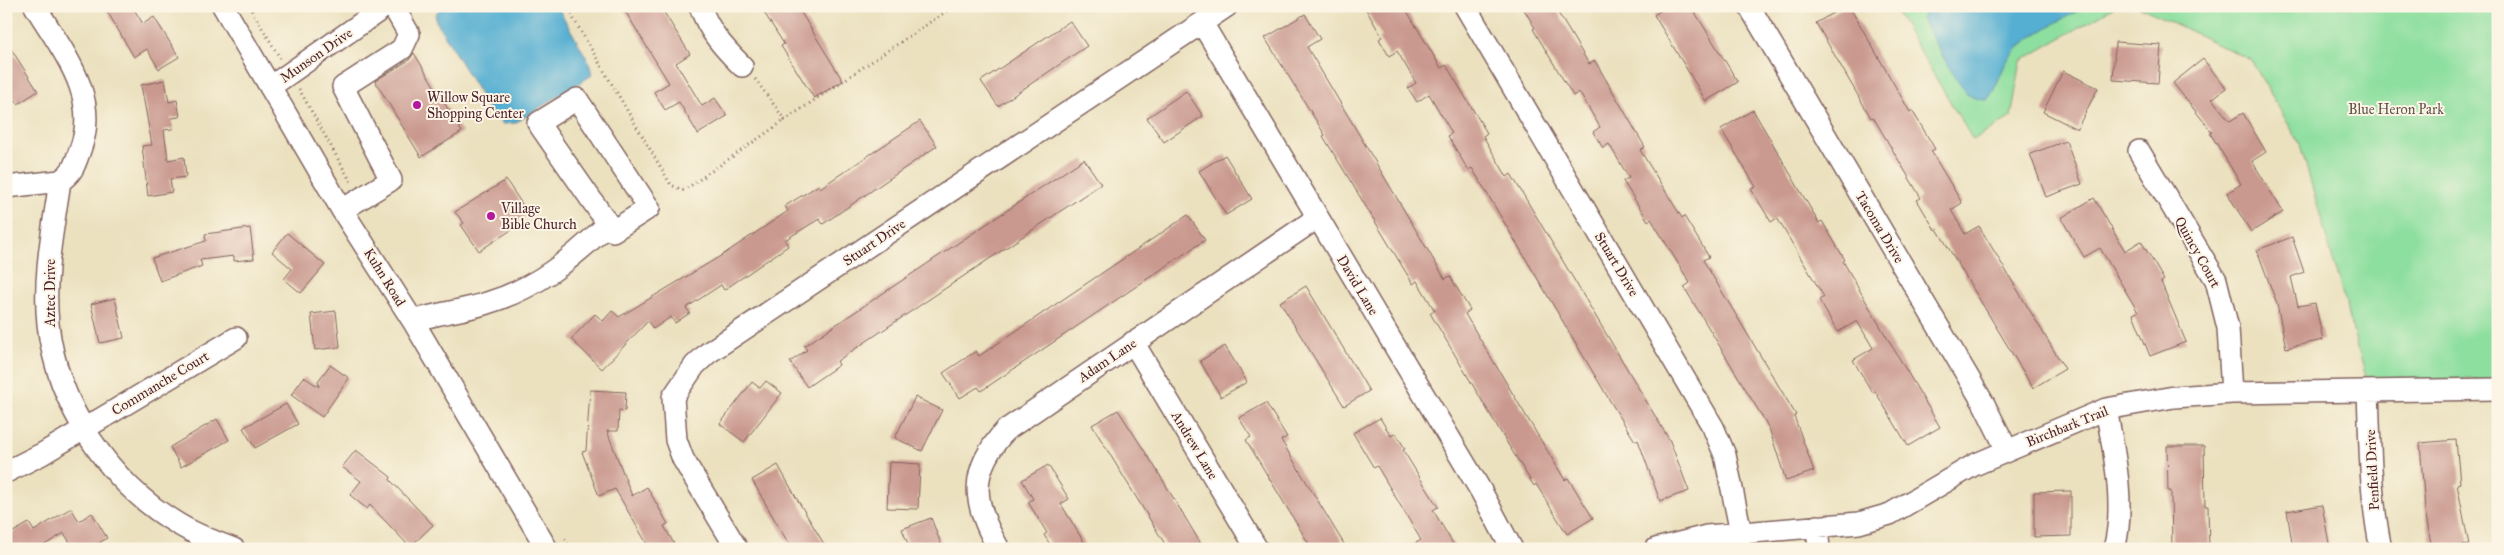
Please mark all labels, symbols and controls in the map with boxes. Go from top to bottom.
street label: Munson Drive [277,24,356,87]
place label: Willow Square Shopping Center [427,89,525,122]
marker: Willow Square Shopping Center [411,99,423,111]
park label: Blue Heron Park [2348,101,2444,118]
street label: Tacoma Drive [1851,188,1908,266]
place label: Village Bible Church [500,200,577,233]
marker: Village Bible Church [485,210,497,222]
street label: Quincy Court [2171,214,2224,291]
street label: Stuart Drive [840,215,909,270]
street label: Stuart Drive [1591,229,1642,300]
street label: Kuhn Road [360,245,409,309]
street label: David Lane [1333,252,1382,319]
street label: Aztec Drive [42,259,59,328]
street label: Adam Lane [1074,335,1140,387]
street label: Commanche Court [109,348,212,419]
street label: Birchbark Trail [2024,402,2111,451]
street label: Andrew Lane [1167,407,1222,483]
street label: Penfield Drive [2362,429,2383,511]

